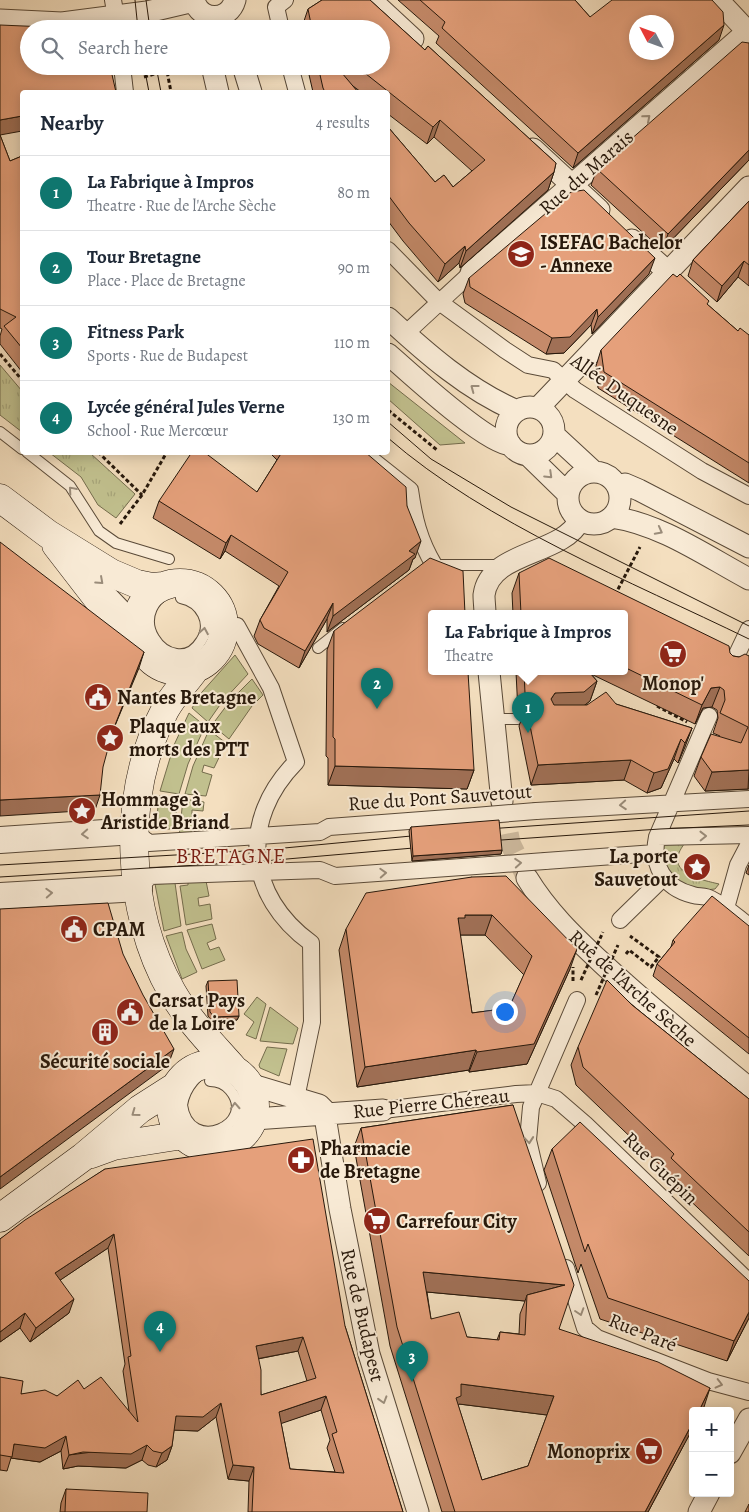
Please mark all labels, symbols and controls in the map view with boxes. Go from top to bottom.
north arrow [629,15,674,60]
search box [20,20,390,75]
icon: search [38,34,66,62]
text: Search here [78,35,168,61]
text: Nearby [40,109,103,137]
text: 4 results [316,112,370,134]
one-way arrow [642,115,651,124]
street label: Rue du Marais [533,124,639,221]
text: La Fabrique à Impros [87,169,254,195]
text: 1 [53,182,59,204]
text: 80 m [337,182,370,204]
text: Theatre · Rue de l'Arche Sèche [87,195,276,217]
place label: ISEFAC Bachelor - Annexe [540,229,682,279]
school or university icon: ISEFAC Bachelor - Annexe [506,239,536,269]
text: Tour Bretagne [87,244,201,270]
text: 2 [52,257,60,279]
text: 90 m [338,257,370,279]
text: Place · Place de Bretagne [87,270,246,292]
text: Fitness Park [87,319,184,345]
text: 3 [53,332,59,354]
text: 110 m [334,332,370,354]
text: Sports · Rue de Budapest [87,345,248,367]
street label: Allée Duquesne [565,347,684,442]
one-way arrow [470,385,480,394]
text: Lycée général Jules Verne [87,394,285,420]
text: 4 [52,407,60,429]
text: 130 m [333,407,370,429]
text: School · Rue Mercœur [87,420,228,442]
one-way arrow [543,469,552,478]
one-way arrow [69,487,78,496]
one-way arrow [653,525,662,535]
one-way arrow [94,575,103,584]
popup [428,610,628,675]
text: La Fabrique à Impros [445,619,611,645]
one-way arrow [199,626,209,635]
supermarket icon: Monop' [658,639,688,669]
text: Theatre [445,645,493,667]
pin: 2 [361,668,393,709]
place label: Monop' [642,670,704,697]
public building icon: Nantes Bretagne [83,682,113,712]
place label: Nantes Bretagne [117,684,256,711]
pin: 1 [512,692,544,733]
place label: Plaque aux morts des PTT [129,713,250,763]
place icon: Plaque aux morts des PTT [95,723,125,753]
street label: Rue du Pont Sauvetout [347,778,533,817]
place label: Hommage à Aristide Briand [100,786,230,836]
place icon: Hommage à Aristide Briand [67,796,97,826]
one-way arrow [619,799,627,810]
one-way arrow [81,828,89,839]
one-way arrow [700,831,707,841]
district label: BRETAGNE [176,842,286,870]
place label: La porte Sauvetout [594,843,678,893]
place icon: La porte Sauvetout [682,852,712,882]
one-way arrow [514,857,522,868]
one-way arrow [380,867,388,878]
one-way arrow [45,888,53,899]
public building icon: CPAM [59,914,89,944]
place label: CPAM [93,916,146,943]
street label: Rue de l'Arche Sèche [563,924,702,1053]
place label: Carsat Pays de la Loire [149,987,245,1037]
public building icon: Carsat Pays de la Loire [115,997,145,1027]
your location [492,999,518,1025]
building icon: Sécurité sociale [90,1017,120,1047]
place label: Sécurité sociale [40,1048,170,1075]
street label: Rue Pierre Chéreau [351,1082,511,1125]
one-way arrow [229,1101,240,1109]
one-way arrow [131,1107,141,1116]
street label: Rue Guépin [617,1126,704,1211]
place label: Pharmacie de Bretagne [320,1135,420,1185]
one-way arrow [523,1136,534,1144]
pharmacy icon: Pharmacie de Bretagne [286,1145,316,1175]
supermarket icon: Carrefour City [362,1206,392,1236]
place label: Carrefour City [396,1208,518,1235]
street label: Rue de Budapest [334,1246,391,1385]
street label: Rue Paré [605,1307,681,1358]
one-way arrow [574,1308,584,1316]
pin: 4 [144,1311,176,1352]
pin: 3 [396,1341,428,1382]
one-way arrow [714,1378,723,1389]
one-way arrow [378,1396,388,1404]
map controls [689,1407,734,1497]
button: + [689,1407,734,1452]
supermarket icon: Monoprix [634,1436,664,1466]
place label: Monoprix [547,1438,630,1465]
button: − [689,1452,734,1497]

